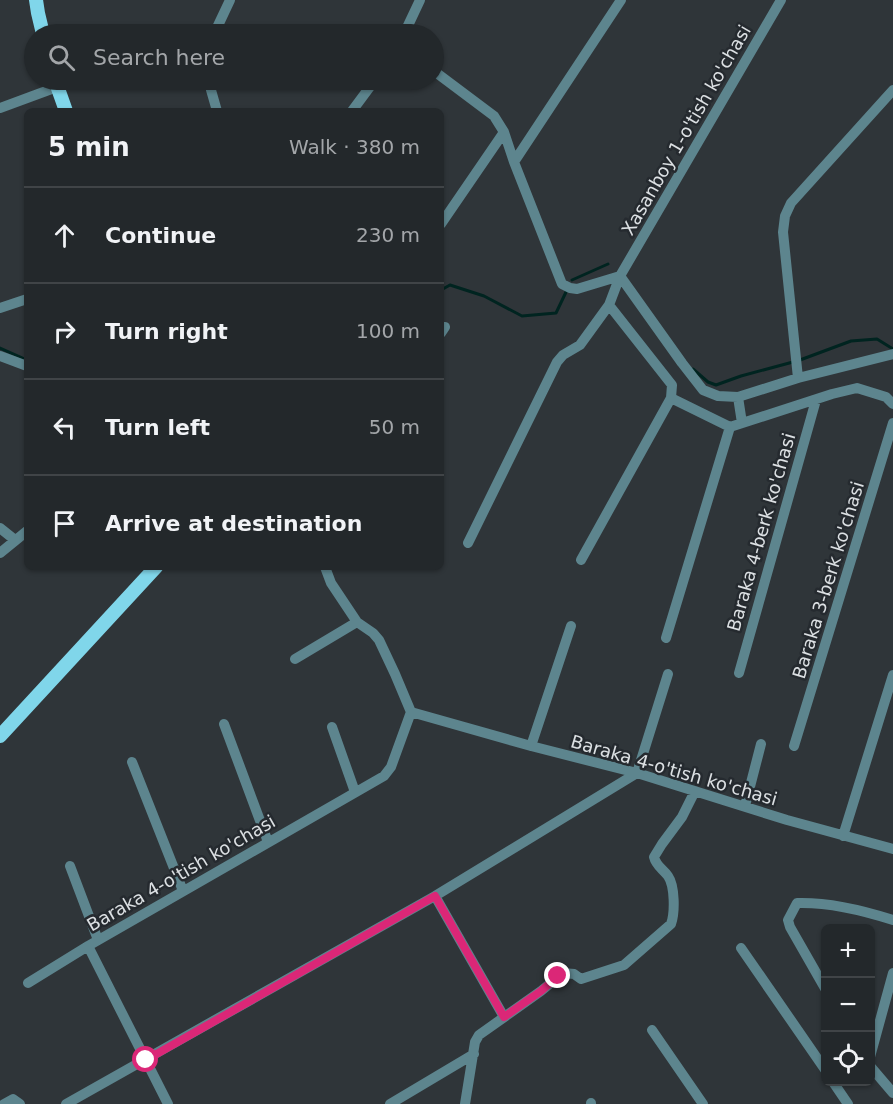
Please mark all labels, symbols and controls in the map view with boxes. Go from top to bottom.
street label: Xasanboy 1-o'tish ko'chasi [617,21,755,239]
search box [24,24,444,90]
icon: search [45,41,78,74]
text: Search here [93,45,225,70]
text: 5 min [48,132,130,162]
text: Walk · 380 m [289,135,420,159]
icon: ahead [48,219,81,252]
text: Continue [105,223,216,248]
text: 230 m [356,223,420,247]
icon: right [48,315,81,348]
text: Turn right [105,319,228,344]
text: 100 m [356,319,420,343]
icon: left [48,411,81,444]
text: Turn left [105,415,210,440]
text: 50 m [369,415,420,439]
street label: Baraka 4-berk ko'chasi [723,431,799,633]
street label: Baraka 3-berk ko'chasi [788,479,868,681]
icon: arrive [48,507,81,540]
text: Arrive at destination [105,511,362,536]
street label: Baraka 4-o'tish ko'chasi [568,730,780,810]
street label: Baraka 4-o'tish ko'chasi [83,810,279,936]
map controls [821,924,875,1086]
button: + [821,924,875,978]
route end [544,962,570,988]
button: − [821,978,875,1032]
button: locate [821,1032,875,1086]
route start [132,1046,158,1072]

